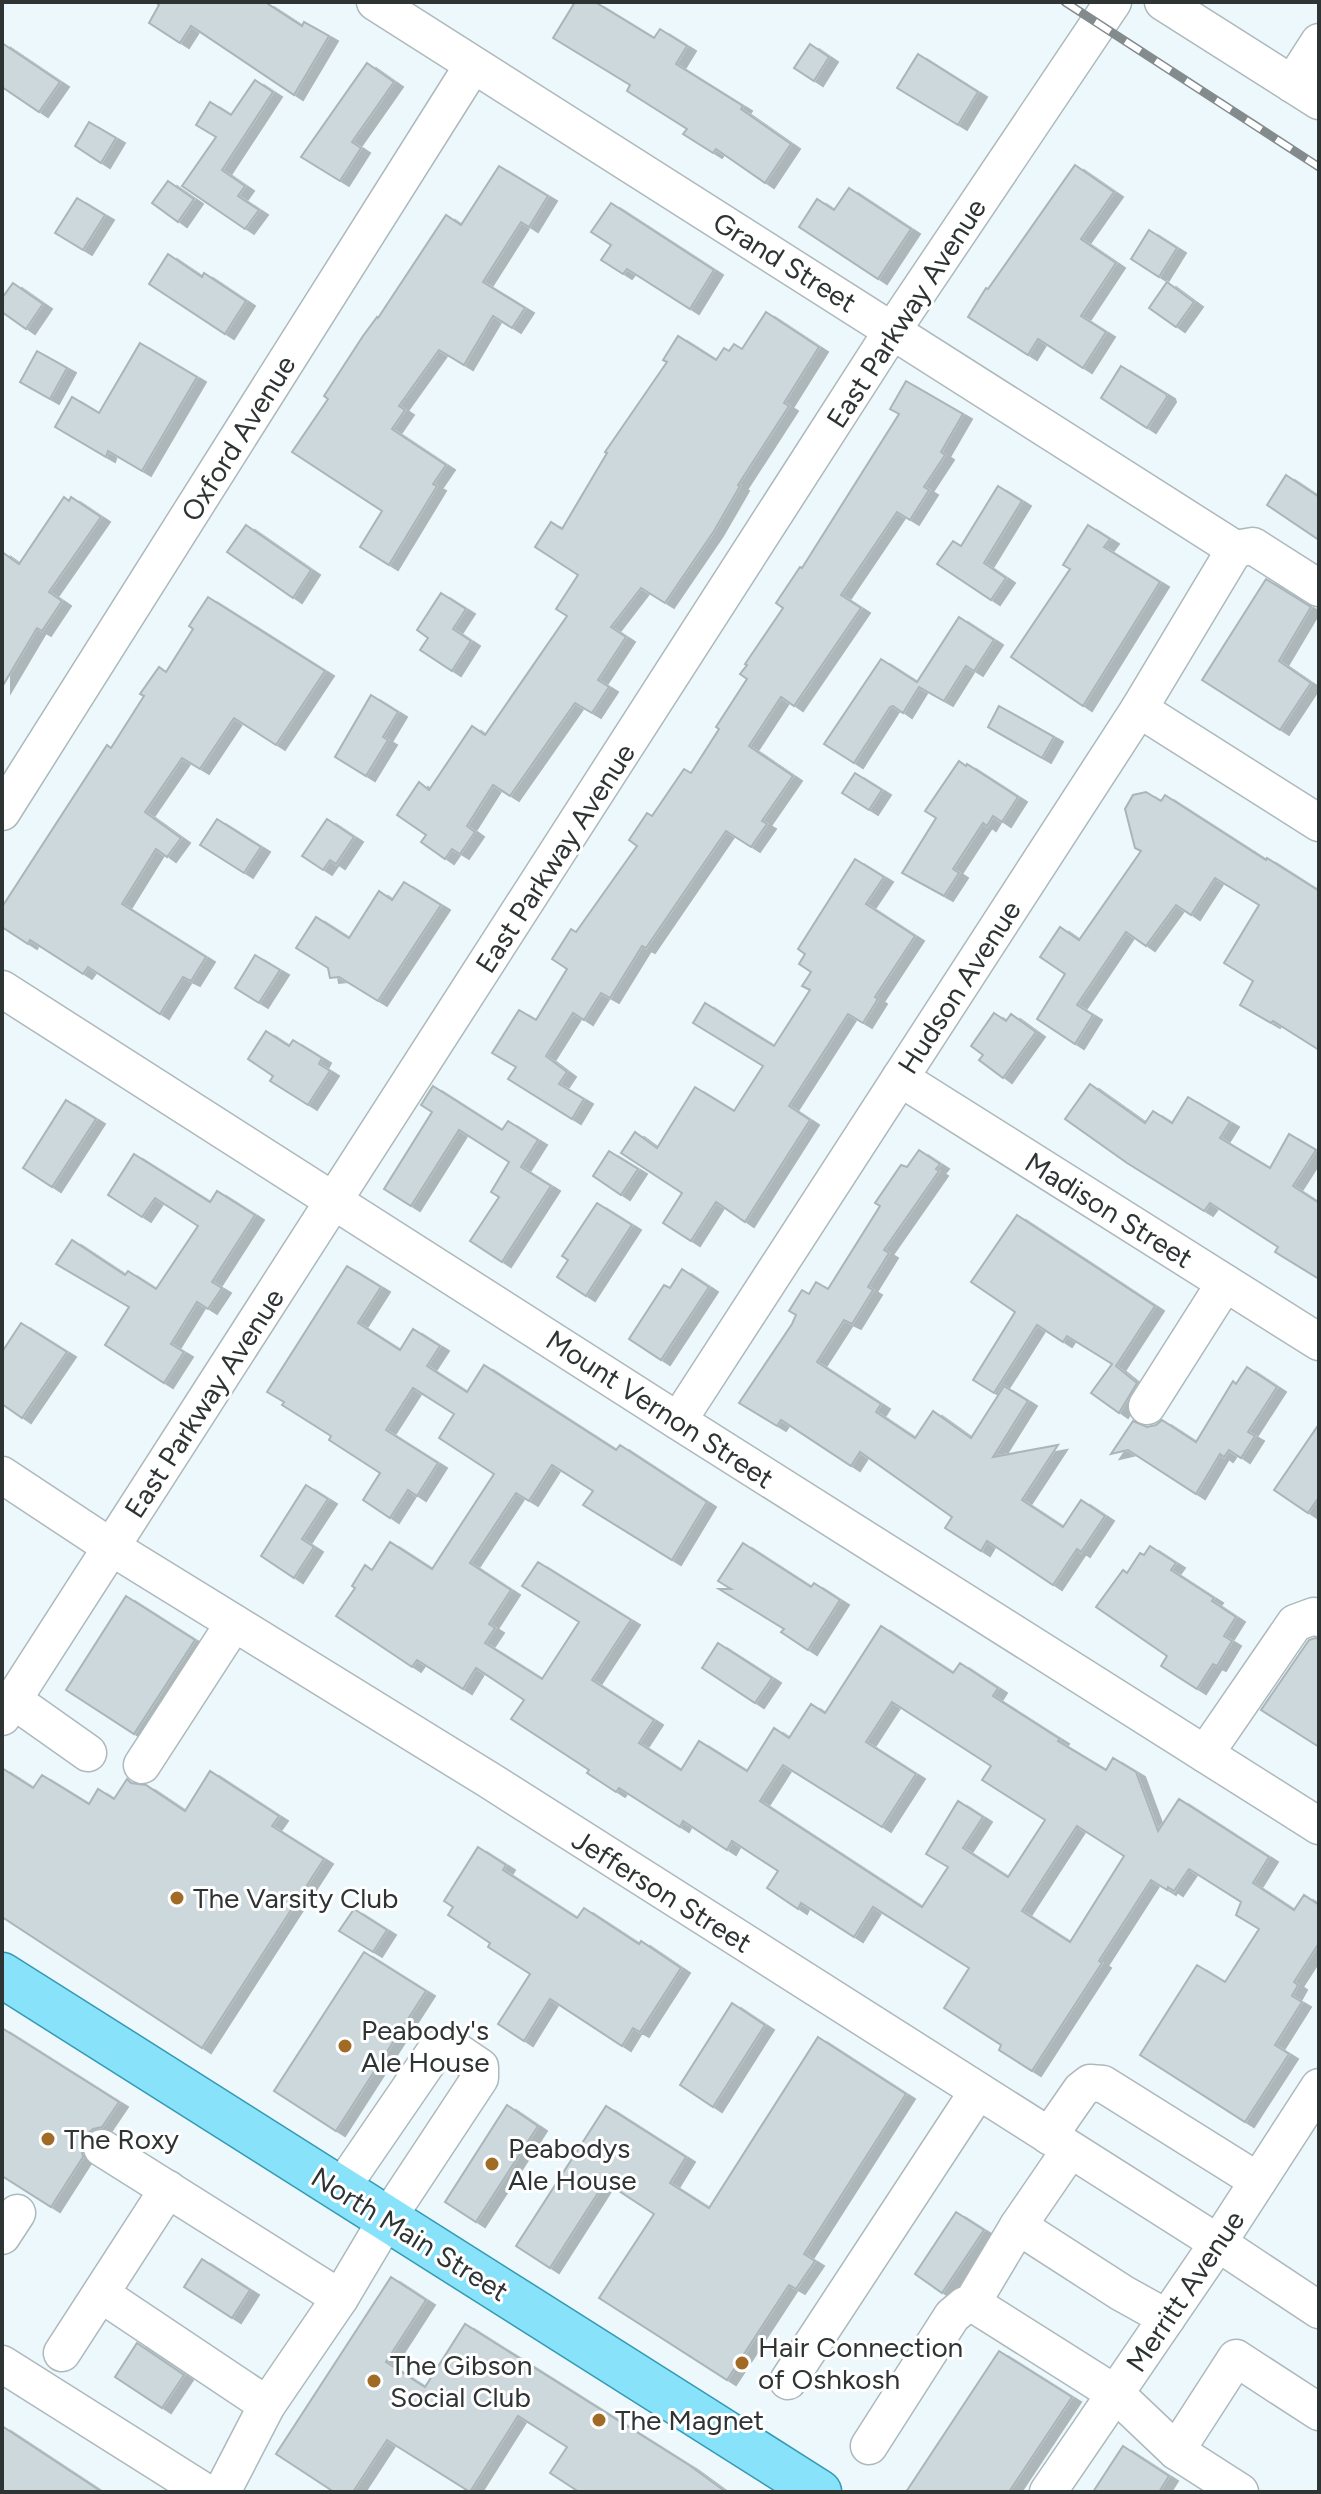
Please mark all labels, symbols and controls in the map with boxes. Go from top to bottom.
street label: East Parkway Avenue [819,192,993,434]
street label: Grand Street [707,205,863,319]
street label: Oxford Avenue [174,349,302,527]
street label: East Parkway Avenue [468,737,642,979]
street label: Hudson Avenue [890,894,1028,1080]
street label: Madison Street [1019,1145,1199,1275]
street label: East Parkway Avenue [117,1282,291,1524]
street label: Mount Vernon Street [540,1323,780,1495]
street label: Jefferson Street [566,1822,758,1960]
place label: The Varsity Club [193,1881,398,1915]
marker: The Varsity Club [168,1889,186,1907]
place label: Peabody's Ale House [361,2013,490,2079]
marker: Peabody's Ale House [336,2037,354,2055]
place label: The Roxy [64,2122,179,2156]
marker: The Roxy [39,2130,57,2148]
place label: Peabodys Ale House [508,2131,637,2197]
marker: Peabodys Ale House [483,2155,501,2173]
street label: North Main Street [305,2160,515,2308]
street label: Merritt Avenue [1119,2204,1251,2378]
place label: Hair Connection of Oshkosh [758,2330,963,2396]
place label: The Gibson Social Club [390,2348,532,2414]
marker: Hair Connection of Oshkosh [733,2354,751,2372]
marker: The Gibson Social Club [365,2372,383,2390]
place label: The Magnet [615,2403,764,2437]
marker: The Magnet [590,2411,608,2429]

